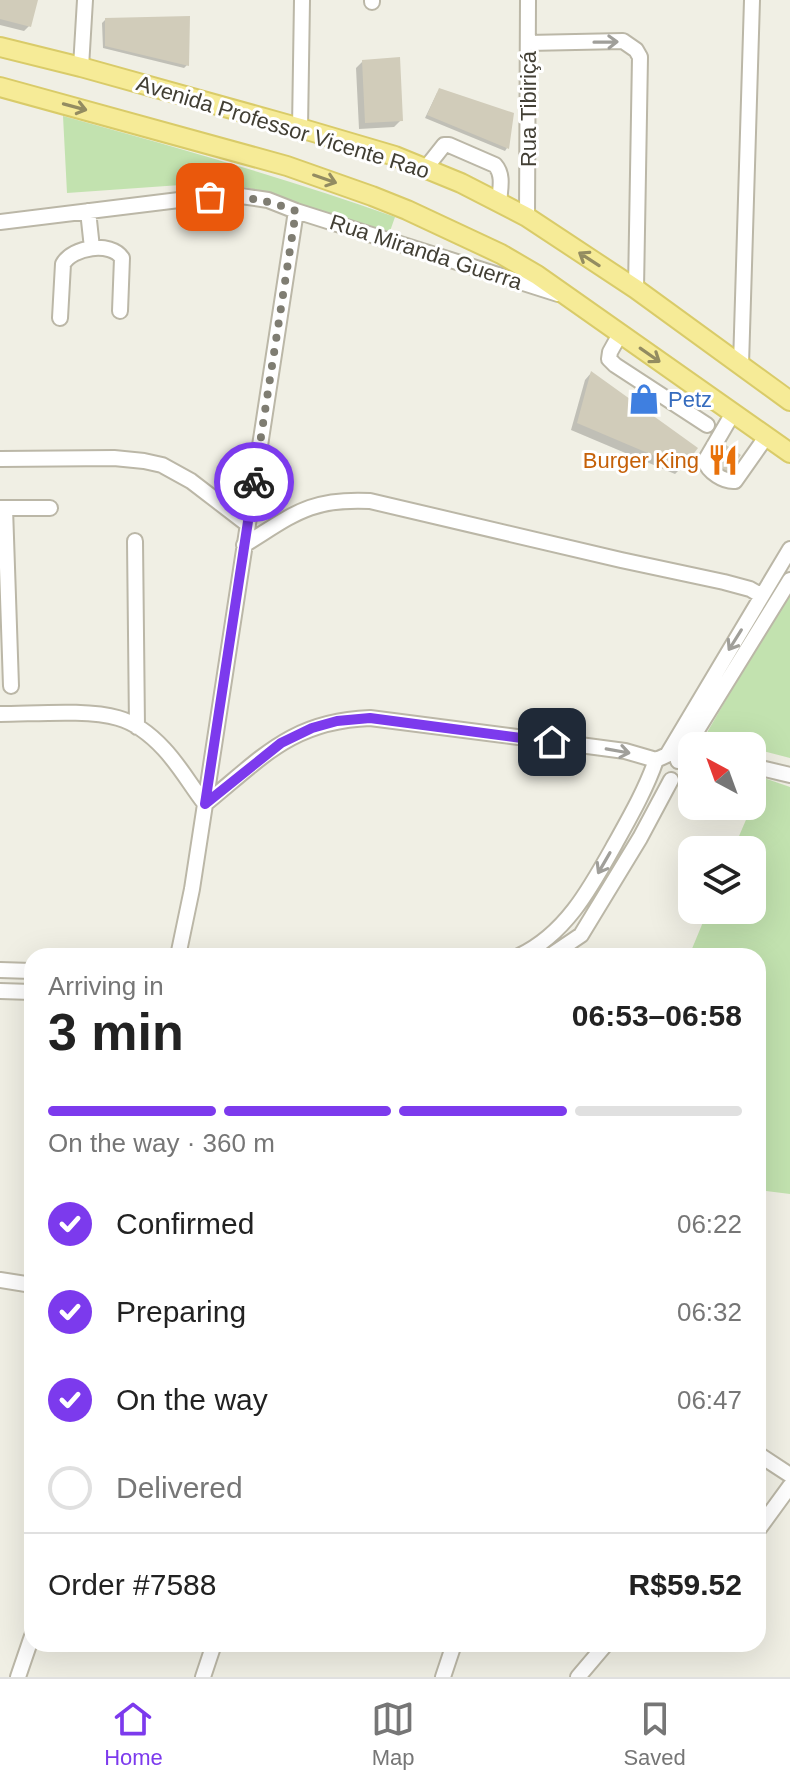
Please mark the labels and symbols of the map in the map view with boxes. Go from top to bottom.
one-way arrow [592,34,619,49]
street label: Rua Tibiriçá [516,50,541,167]
street label: Avenida Professor Vicente Rao [134,70,432,184]
one-way arrow [62,100,88,115]
pin [176,163,244,231]
one-way arrow [312,173,337,188]
street label: Rua Miranda Guerra [327,209,526,295]
one-way arrow [578,250,601,266]
one-way arrow [639,347,661,363]
shop icon: Petz [627,382,661,416]
place label: Petz [668,387,712,412]
courier [214,442,294,522]
restaurant icon: Burger King [706,443,740,477]
place label: Burger King [583,448,699,473]
one-way arrow [726,628,742,651]
pin [518,708,586,776]
north arrow [678,732,766,820]
one-way arrow [605,744,631,759]
one-way arrow [596,851,612,874]

